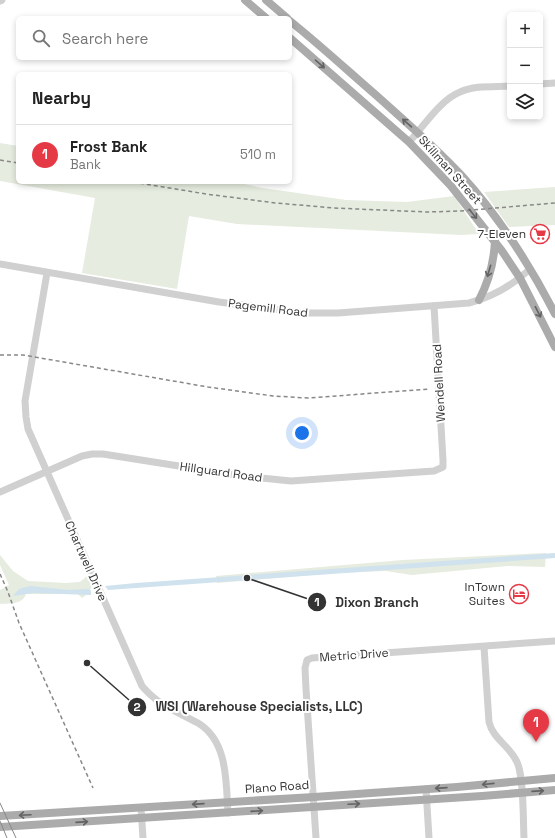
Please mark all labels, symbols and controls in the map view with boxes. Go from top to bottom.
map controls [507,12,543,120]
button: + [507,12,543,48]
search box [16,16,292,60]
icon: search [30,27,52,49]
text: Search here [62,29,148,48]
button: − [507,48,543,84]
one-way arrow [314,59,325,68]
button: layers [507,84,543,120]
text: Nearby [32,87,91,109]
one-way arrow [402,118,413,127]
street label: Skillman Street [415,132,485,208]
text: Frost Bank [70,137,148,156]
text: 1 [42,146,48,163]
text: 510 m [240,146,276,163]
text: Bank [70,156,101,173]
one-way arrow [469,208,478,219]
supermarket icon: 7-Eleven [529,223,551,245]
place label: 7-Eleven [477,226,526,242]
one-way arrow [485,265,492,278]
street label: Pagemill Road [227,295,309,321]
one-way arrow [535,306,542,318]
street label: Wendell Road [429,344,449,422]
your location [292,423,312,443]
street label: Hillguard Road [179,458,263,486]
street label: Chartwell Drive [61,518,111,604]
place label: InTown Suites [465,579,505,609]
hotel icon: InTown Suites [508,583,530,605]
callout: Dixon Branch [307,590,427,615]
text: 1 [314,594,320,610]
text: Dixon Branch [335,594,419,611]
street label: Metric Drive [319,645,389,665]
callout: WSI (Warehouse Specialists, LLC) [127,694,370,719]
text: WSI (Warehouse Specialists, LLC) [155,698,363,715]
text: 2 [133,699,141,715]
pin: 1 [523,709,549,742]
street label: Plano Road [244,777,310,797]
one-way arrow [482,780,495,788]
one-way arrow [435,785,448,792]
one-way arrow [531,787,544,794]
one-way arrow [192,801,205,808]
one-way arrow [347,801,360,808]
one-way arrow [250,807,263,814]
one-way arrow [19,811,32,819]
one-way arrow [75,819,88,826]

